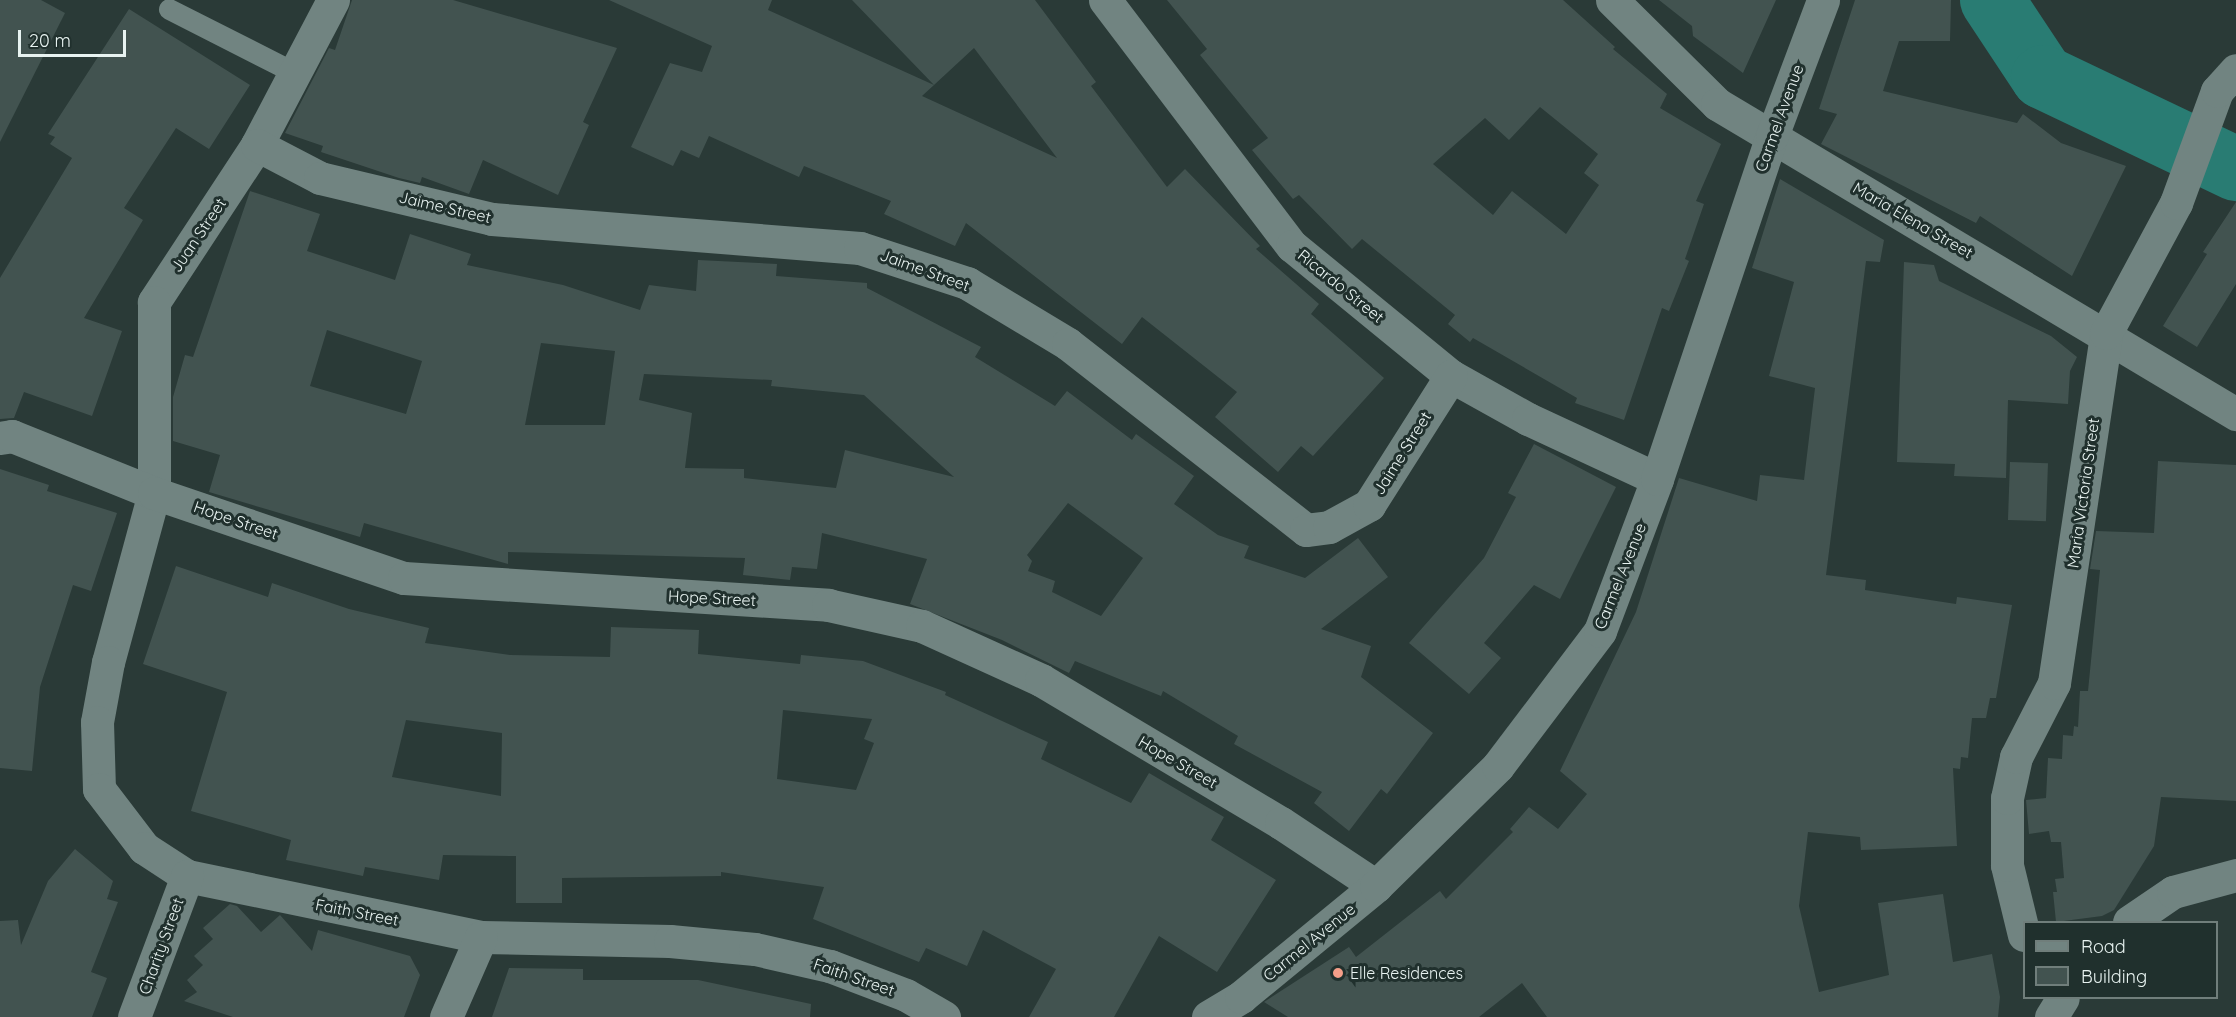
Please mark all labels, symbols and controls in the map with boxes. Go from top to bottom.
scale bar [21,18,129,56]
text: 20 m [29,29,71,52]
street label: Carmel Avenue [1751,62,1807,174]
street label: Maria Elena Street [1850,178,1976,262]
street label: Jaime Street [397,187,493,227]
street label: Juan Street [166,194,230,276]
street label: Jaime Street [878,245,972,295]
street label: Ricardo Street [1294,245,1388,327]
street label: Jaime Street [1369,408,1435,498]
street label: Maria Victoria Street [2063,417,2103,569]
street label: Hope Street [191,497,281,543]
street label: Carmel Avenue [1590,520,1650,632]
street label: Hope Street [668,586,756,610]
street label: Hope Street [1135,732,1221,792]
street label: Charity Street [135,895,187,997]
street label: Faith Street [314,895,400,929]
street label: Carmel Avenue [1259,899,1359,985]
legend [2023,921,2218,999]
text: Road [2081,935,2126,958]
street label: Faith Street [811,954,897,1000]
place label: Elle Residences [1350,963,1463,983]
text: Building [2081,965,2147,988]
marker: Elle Residences [1331,966,1345,980]

